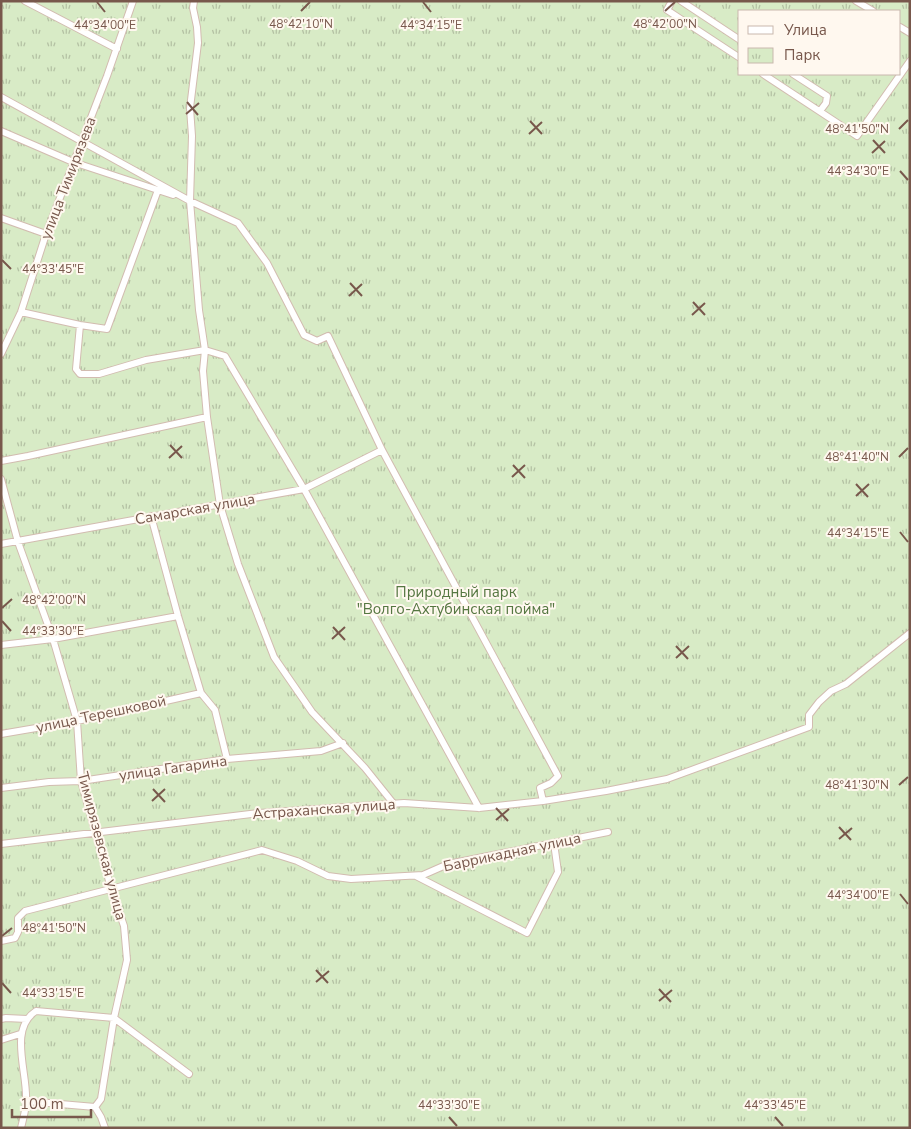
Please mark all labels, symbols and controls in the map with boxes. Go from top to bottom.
legend [738,10,901,75]
text: 48°42'10"N [269,16,333,32]
text: 48°42'00"N [633,16,697,32]
text: 44°34'00"E [74,17,136,33]
text: 44°34'15"E [400,17,462,33]
text: Улица [783,20,827,40]
text: Парк [784,45,820,65]
street label: улица Тимирязева [35,114,101,242]
text: 48°41'50"N [825,121,889,137]
text: 44°34'30"E [827,163,889,179]
text: 44°33'45"E [22,261,84,277]
text: 48°41'40"N [825,449,889,465]
street label: Самарская улица [133,489,257,529]
text: 44°34'15"E [827,525,889,541]
park label: Природный парк "Волго-Ахтубинская пойма" [357,582,555,619]
text: 48°42'00"N [22,592,86,608]
text: 44°33'30"E [22,623,84,639]
street label: улица Терешковой [34,690,168,738]
street label: улица Гагарина [118,751,228,785]
street label: Тимирязевская улица [73,770,131,922]
text: 48°41'30"N [825,777,889,793]
street label: Астраханская улица [252,794,396,824]
street label: Баррикадная улица [441,828,583,876]
text: 44°34'00"E [827,887,889,903]
text: 48°41'50"N [22,920,86,936]
text: 44°33'15"E [22,985,84,1001]
scale bar [12,1086,91,1118]
text: 100 m [20,1094,64,1114]
text: 44°33'30"E [418,1097,480,1113]
text: 44°33'45"E [744,1097,806,1113]

